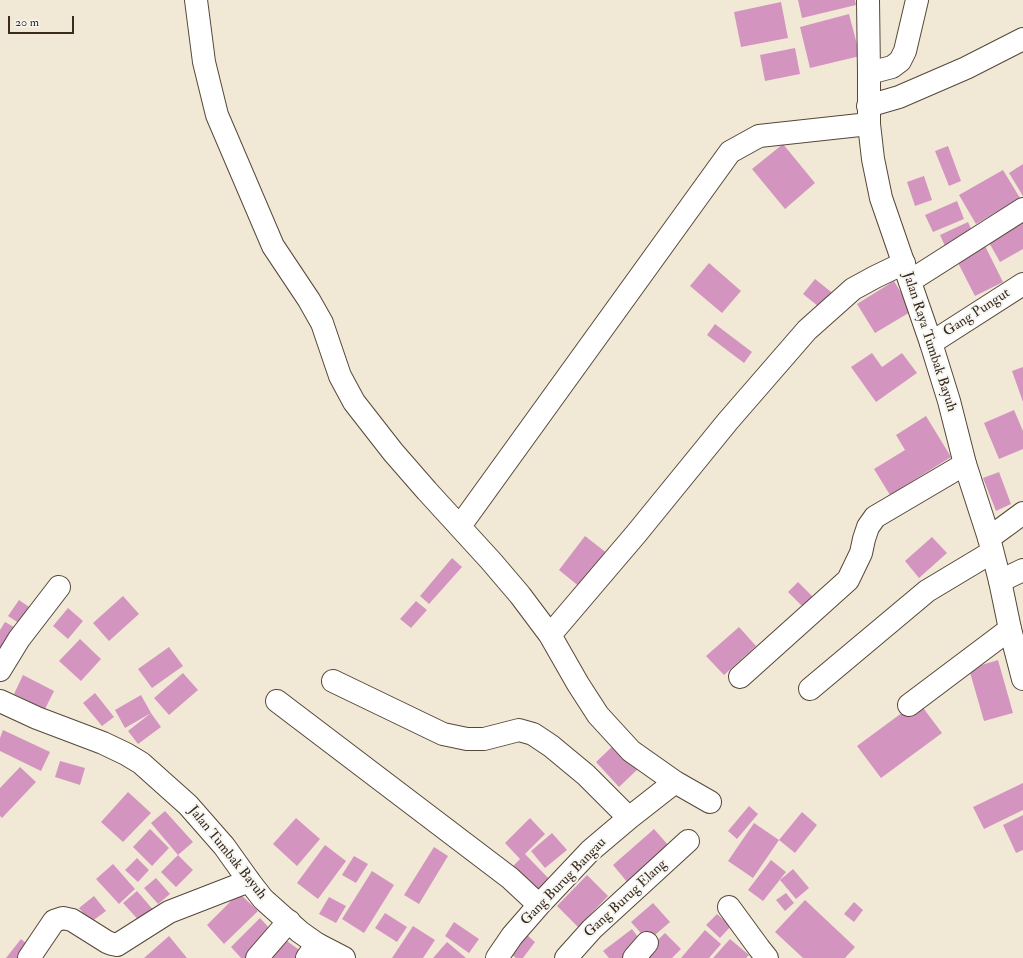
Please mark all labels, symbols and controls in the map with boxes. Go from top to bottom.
scale bar [10,8,76,34]
text: 20 m [15,15,39,30]
street label: Jalan Raya Tumbak Bayuh [898,270,960,414]
street label: Gang Pungut [941,285,1013,341]
street label: Jalan Tumbak Bayuh [184,803,270,903]
street label: Gang Burug Bangau [518,835,610,929]
street label: Gang Burug Elang [581,856,671,942]

